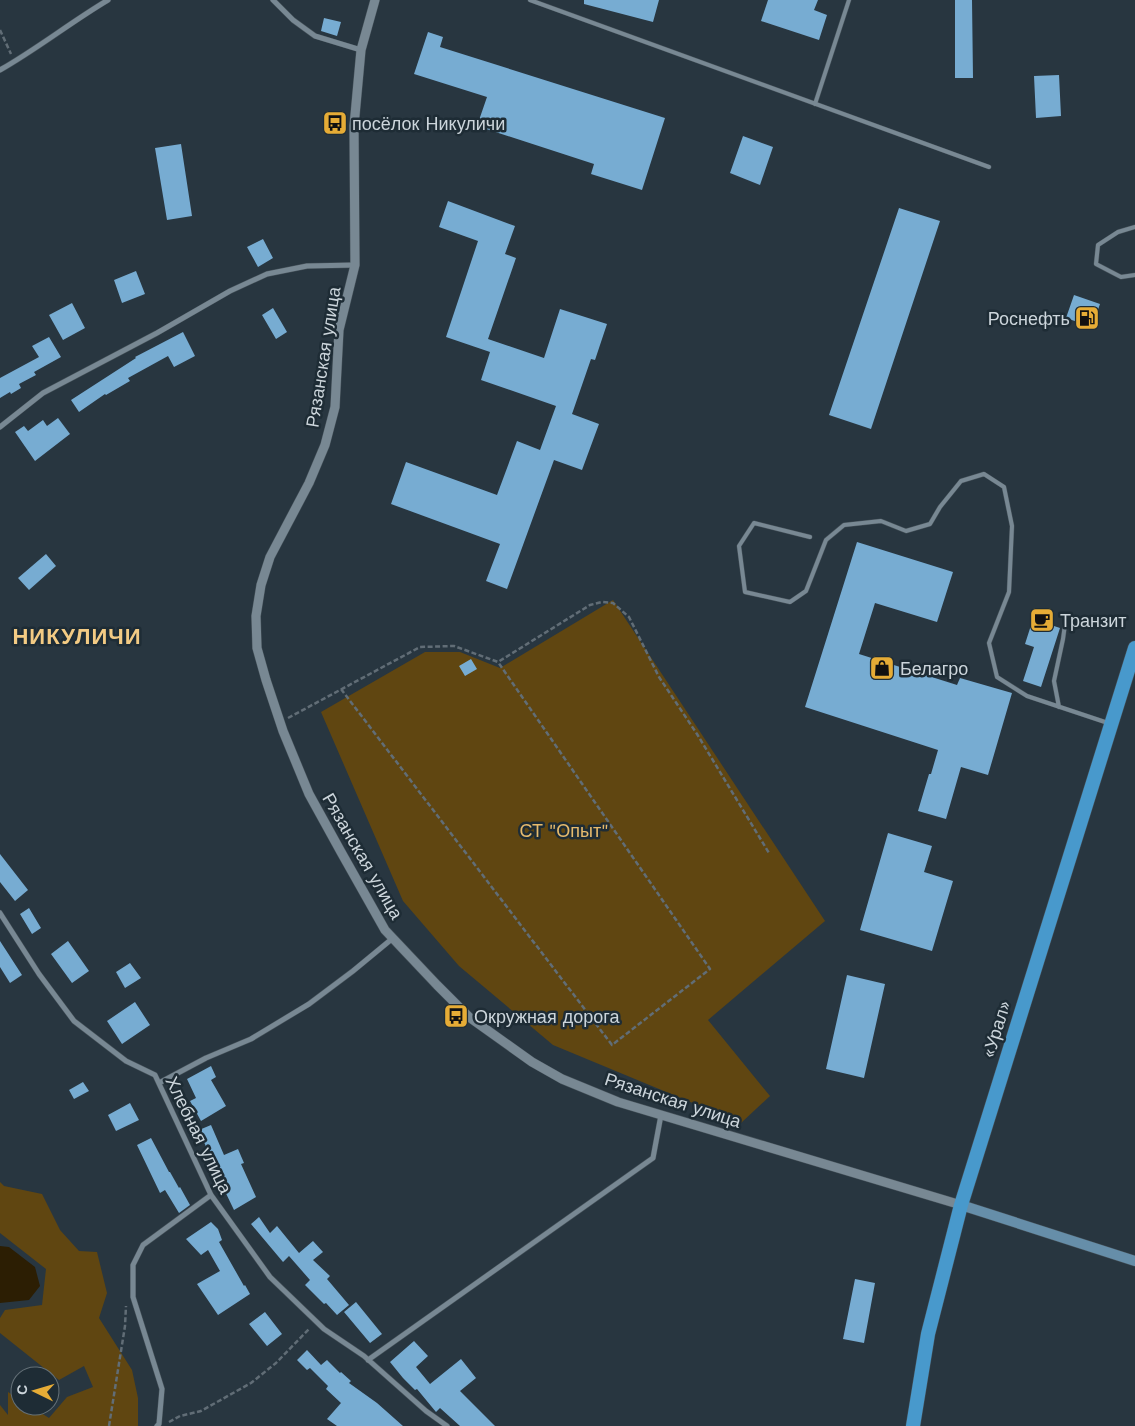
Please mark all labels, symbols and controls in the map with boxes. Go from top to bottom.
bus stop icon: посёлок Никуличи [322,110,348,136]
place label: посёлок Никуличи [352,113,505,134]
street label: Рязанская улица [302,284,345,429]
fuel station icon: Роснефть [1074,305,1100,331]
place label: Роснефть [988,308,1070,329]
cafe icon: Транзит [1029,607,1055,633]
place label: Транзит [1060,610,1127,631]
district label: НИКУЛИЧИ [12,624,142,649]
shop icon: Белагро [869,655,895,681]
place label: Белагро [900,658,968,679]
street label: Рязанская улица [318,789,408,924]
park label: СТ "Опыт" [520,820,608,841]
street label: «Урал» [977,998,1015,1060]
bus stop icon: Окружная дорога [443,1003,469,1029]
place label: Окружная дорога [474,1006,620,1027]
street label: Рязанская улица [602,1068,745,1132]
street label: Хлебная улица [162,1073,237,1198]
north arrow [10,1366,60,1416]
text: С [14,1384,30,1396]

